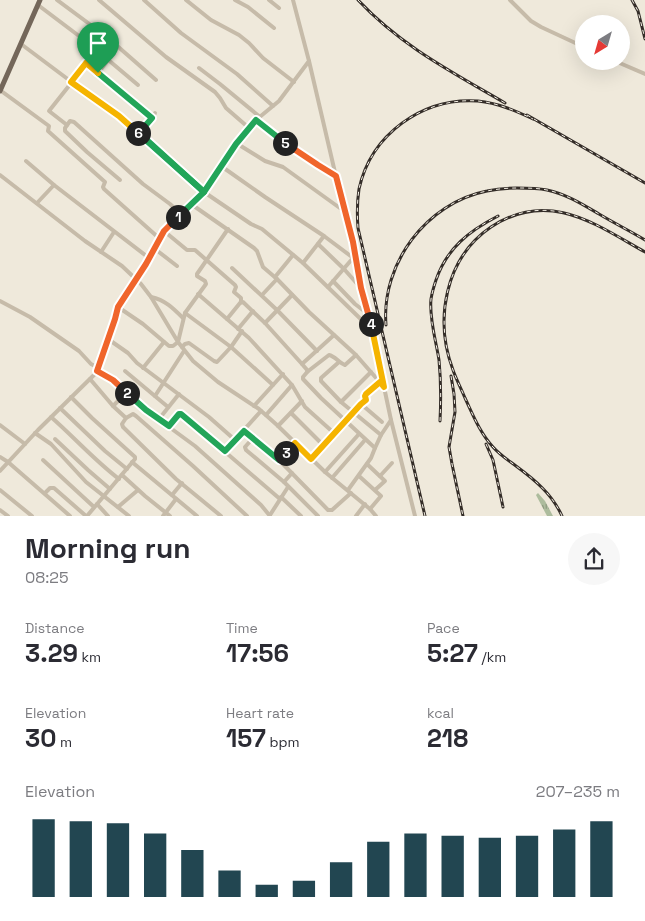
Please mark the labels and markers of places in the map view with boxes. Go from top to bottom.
pin [77,22,119,73]
pin: 6 [126,120,150,146]
pin: 5 [272,130,298,156]
pin: 1 [166,204,190,230]
pin: 4 [358,312,384,336]
pin: 2 [114,380,140,406]
pin: 3 [274,440,298,466]

